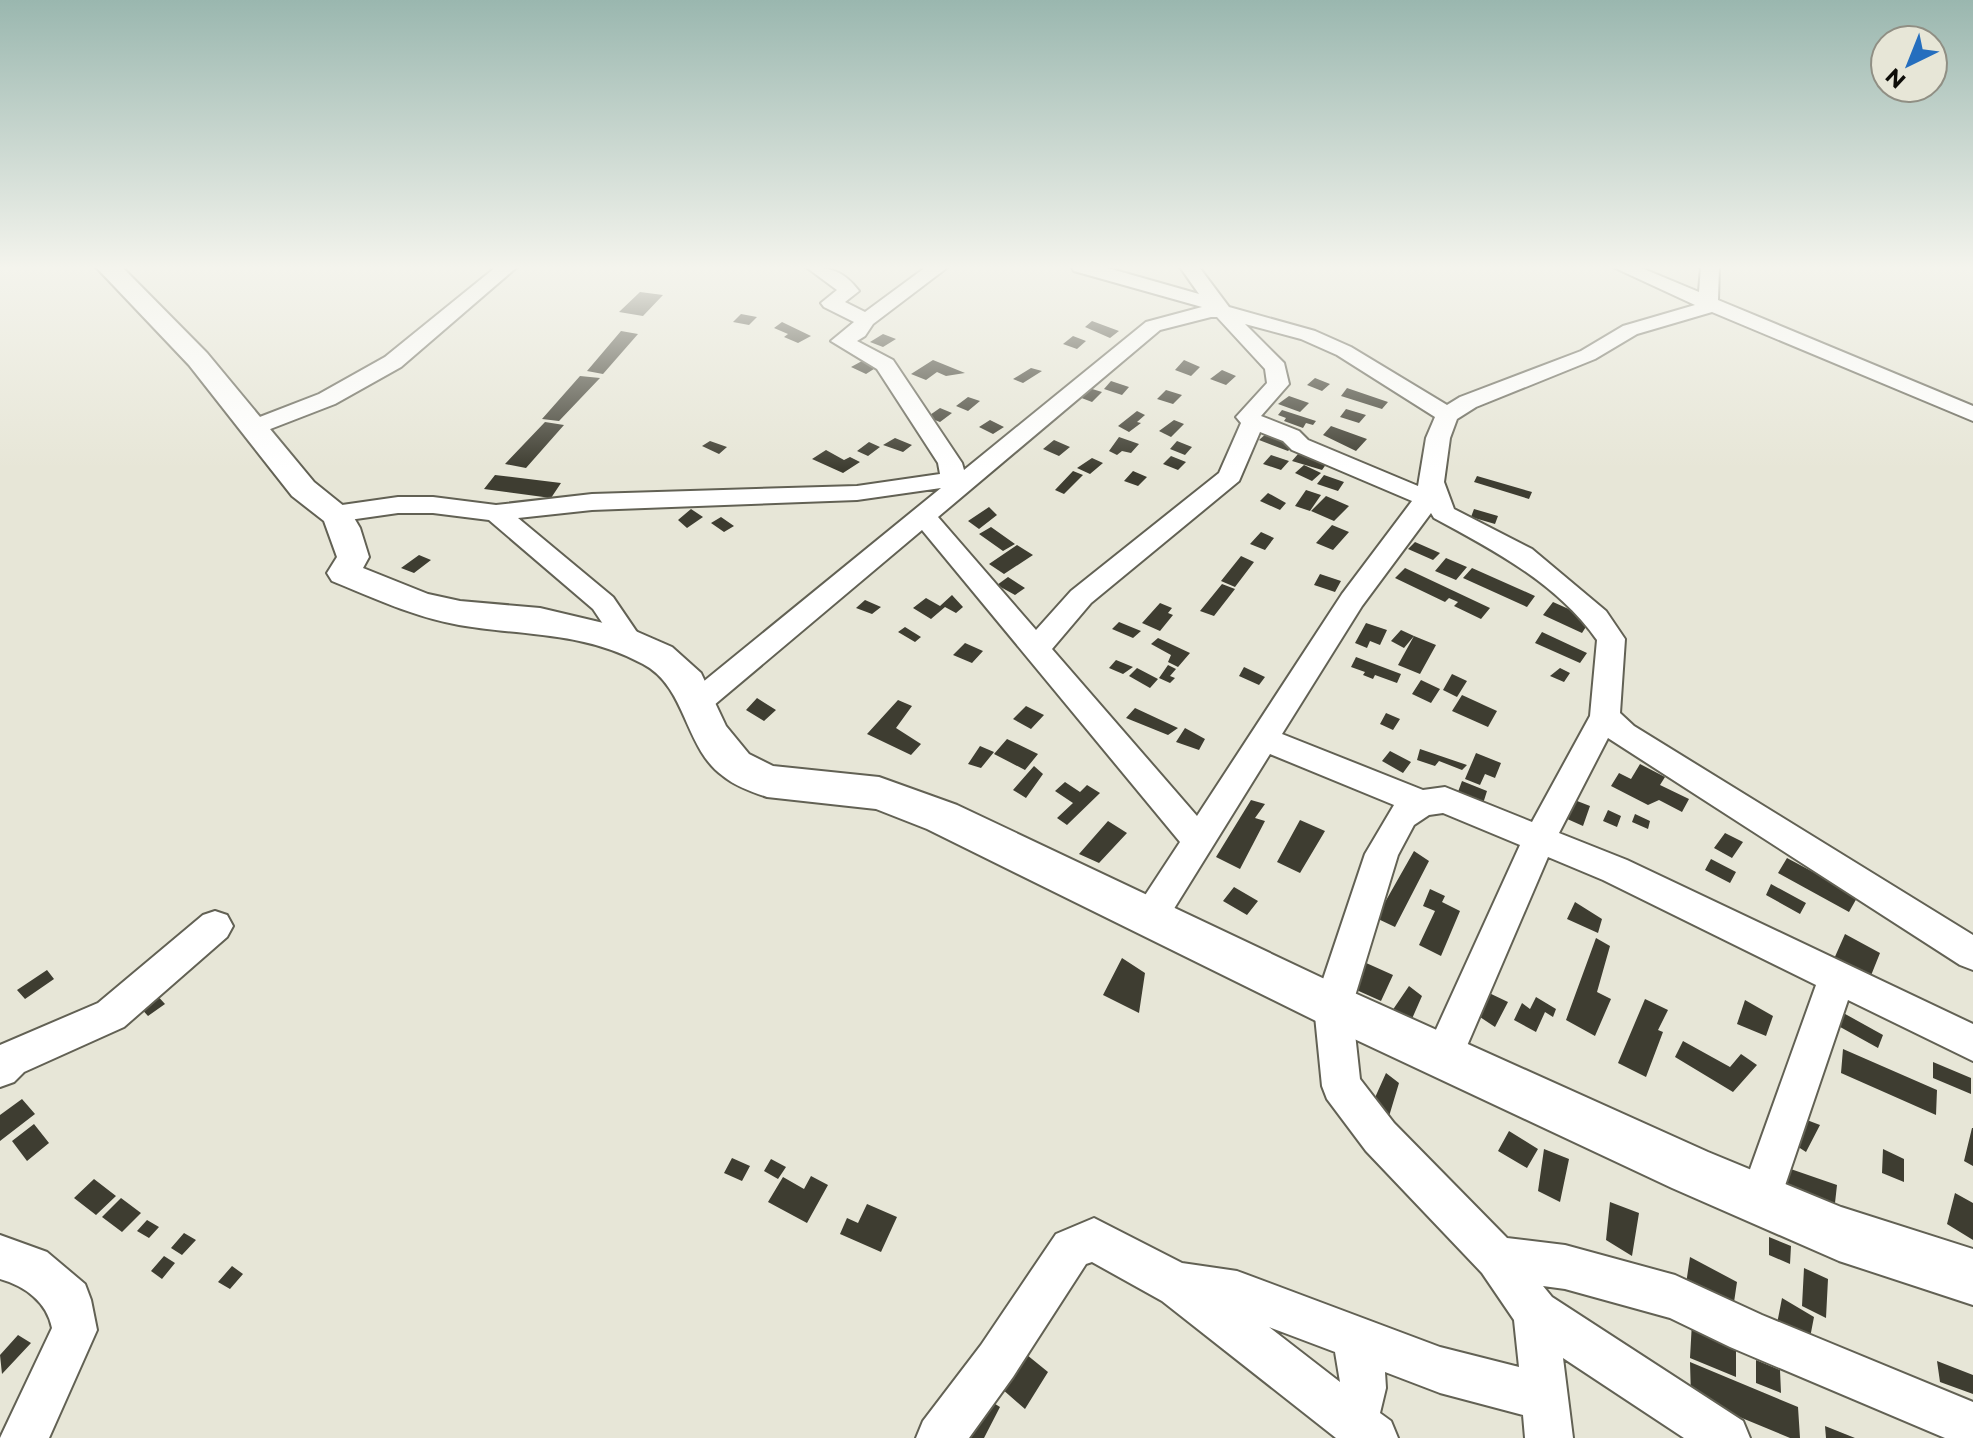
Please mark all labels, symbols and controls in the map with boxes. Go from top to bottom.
north arrow [1869,24,1949,104]
text: N [1880,62,1911,94]

